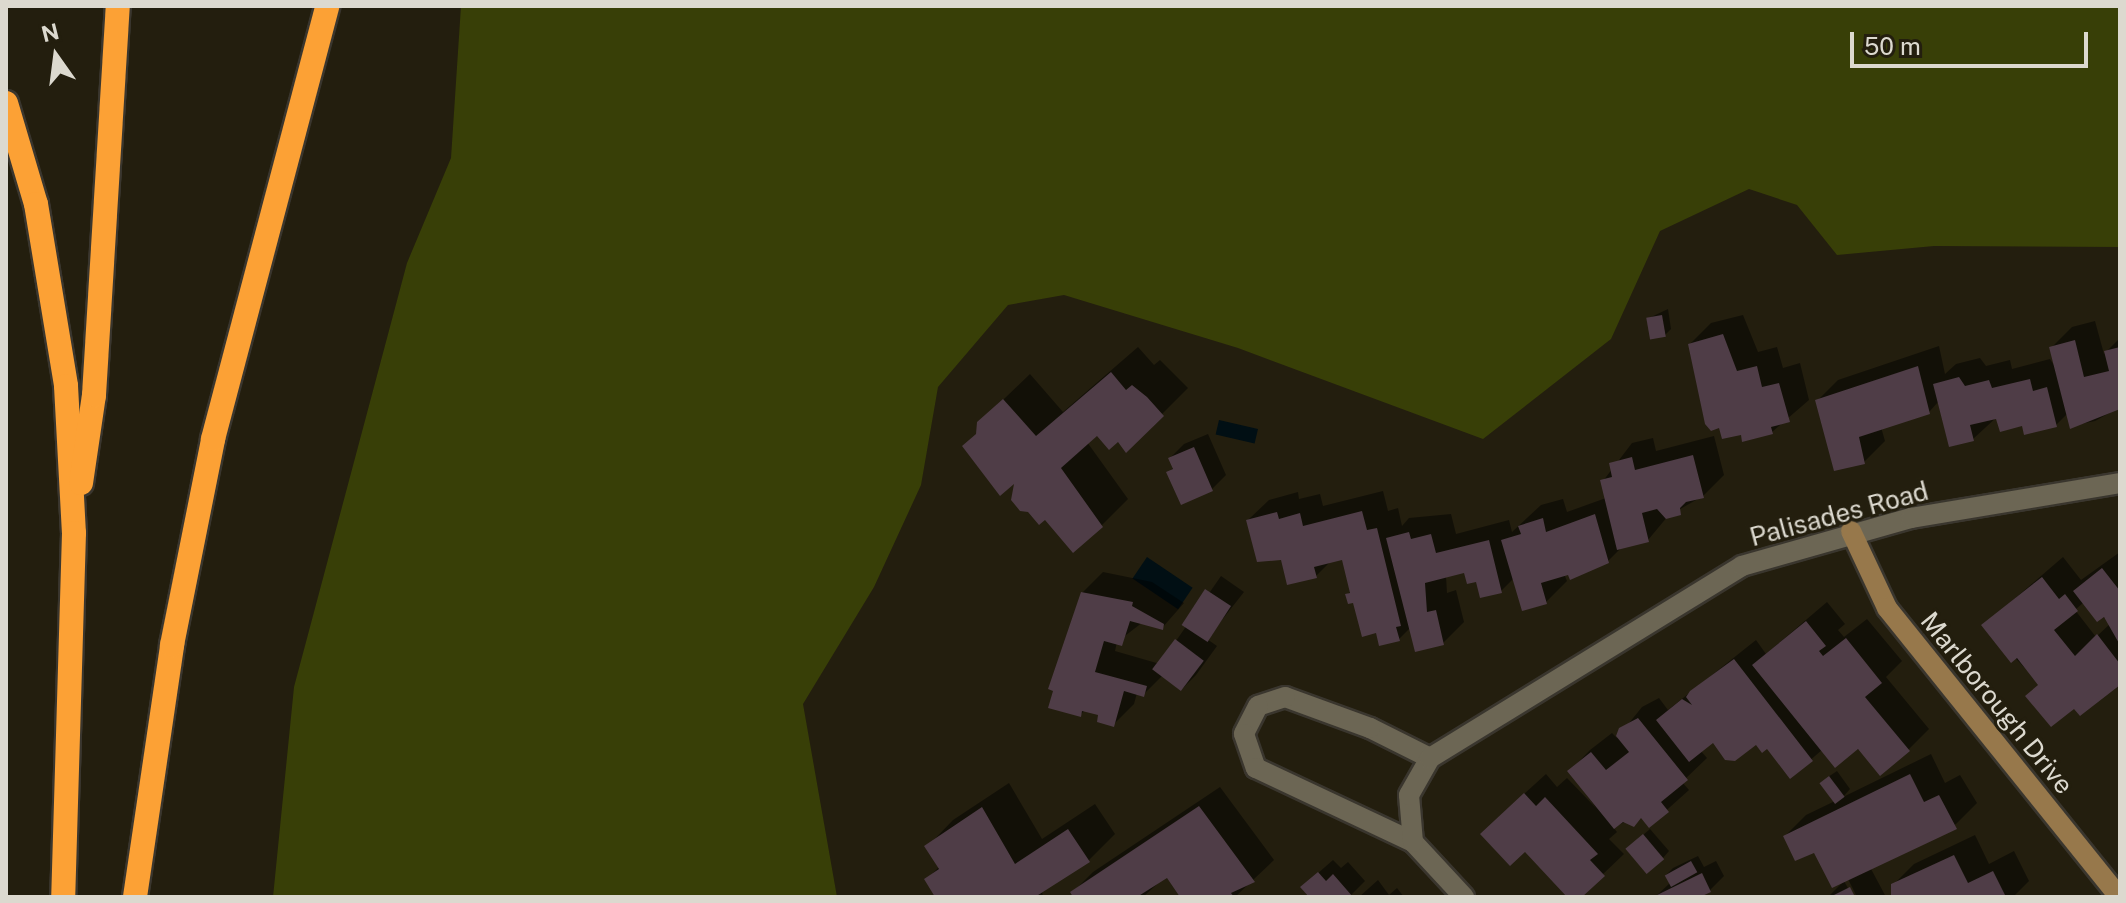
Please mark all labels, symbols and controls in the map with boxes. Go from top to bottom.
north arrow [16,16,96,96]
scale bar [1854,16,2092,66]
text: N [39,18,62,47]
text: 50 m [1864,32,1921,60]
street label: Palisades Road [1746,475,1932,553]
street label: Marlborough Drive [1914,606,2080,800]

